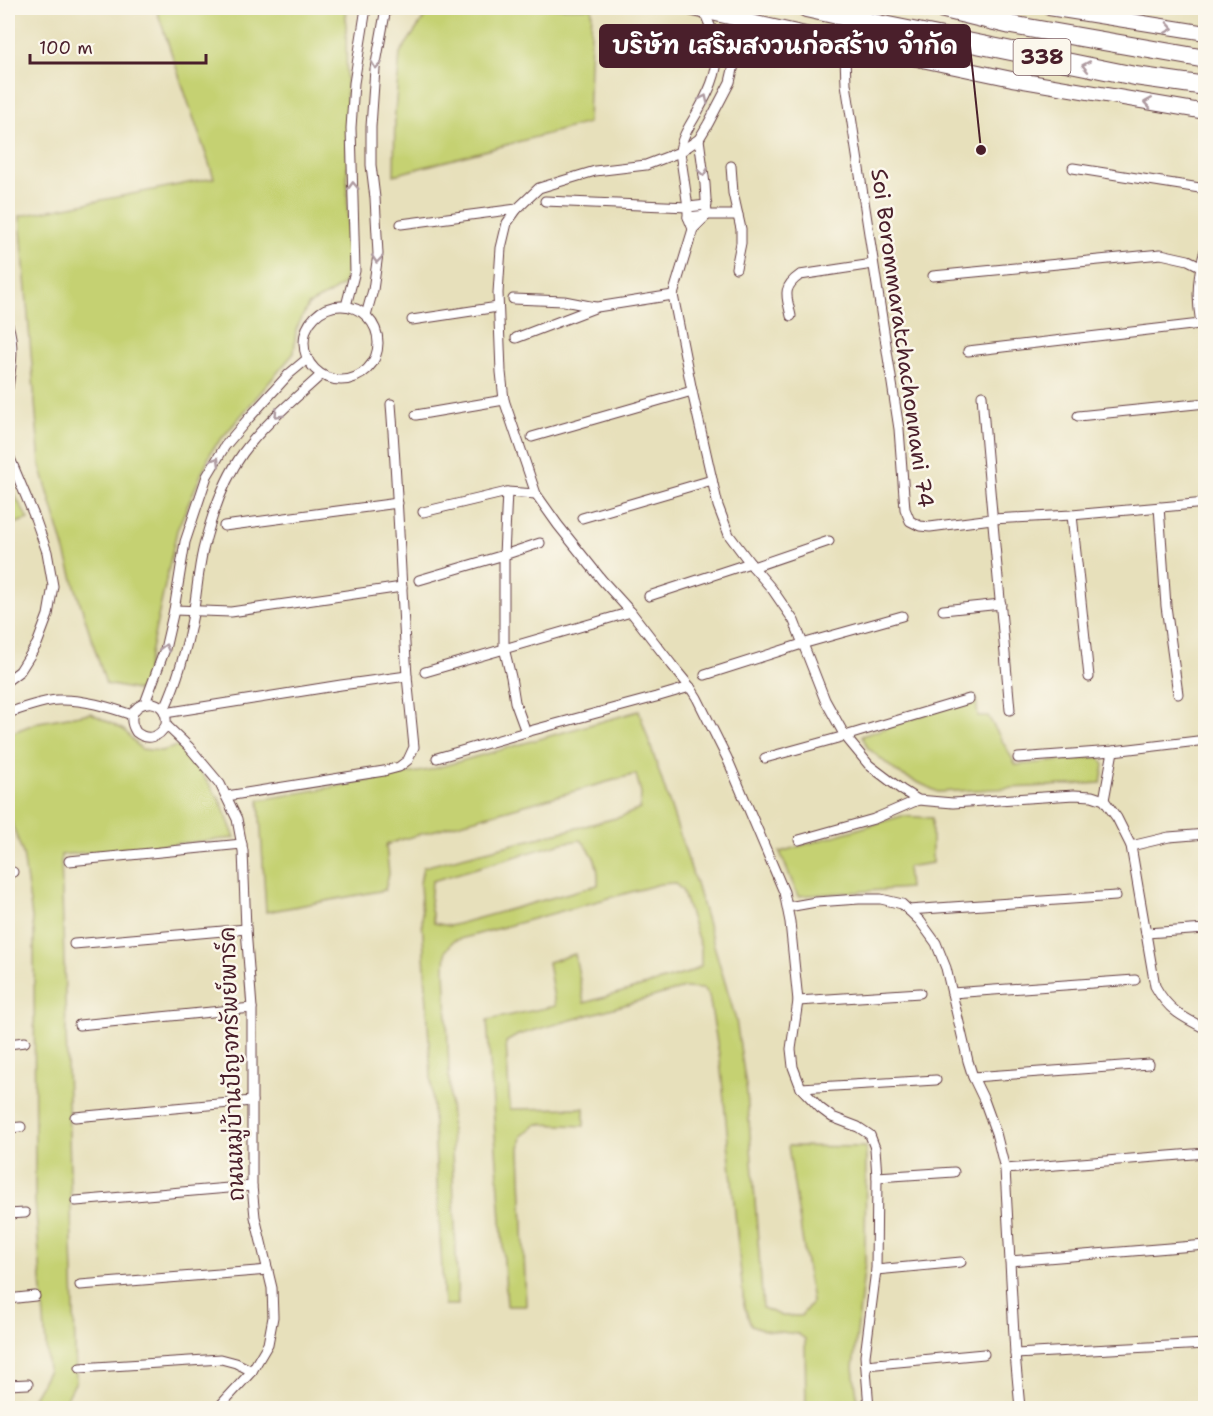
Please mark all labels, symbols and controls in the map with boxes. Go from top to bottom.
one-way arrow [1164,21,1174,33]
callout: บริษัท เสริมสงวนก่อสร้าง จำกัด [600,25,970,67]
scale bar [30,27,206,65]
text: บริษัท เสริมสงวนก่อสร้าง จำกัด [612,29,958,62]
text: 100 m [39,36,93,60]
road number: 338 [1014,39,1070,75]
one-way arrow [370,60,382,70]
one-way arrow [1081,60,1091,73]
one-way arrow [697,95,709,106]
one-way arrow [1143,97,1153,110]
street label: Soi Borommaratchachonnani 74 [864,167,941,509]
one-way arrow [697,168,709,177]
one-way arrow [346,182,359,191]
one-way arrow [371,255,384,264]
one-way arrow [274,407,285,418]
one-way arrow [208,457,220,467]
one-way arrow [158,643,170,654]
street label: ถนนหมู่บ้านปัญจทรัพย์พาร์ค [212,926,253,1202]

